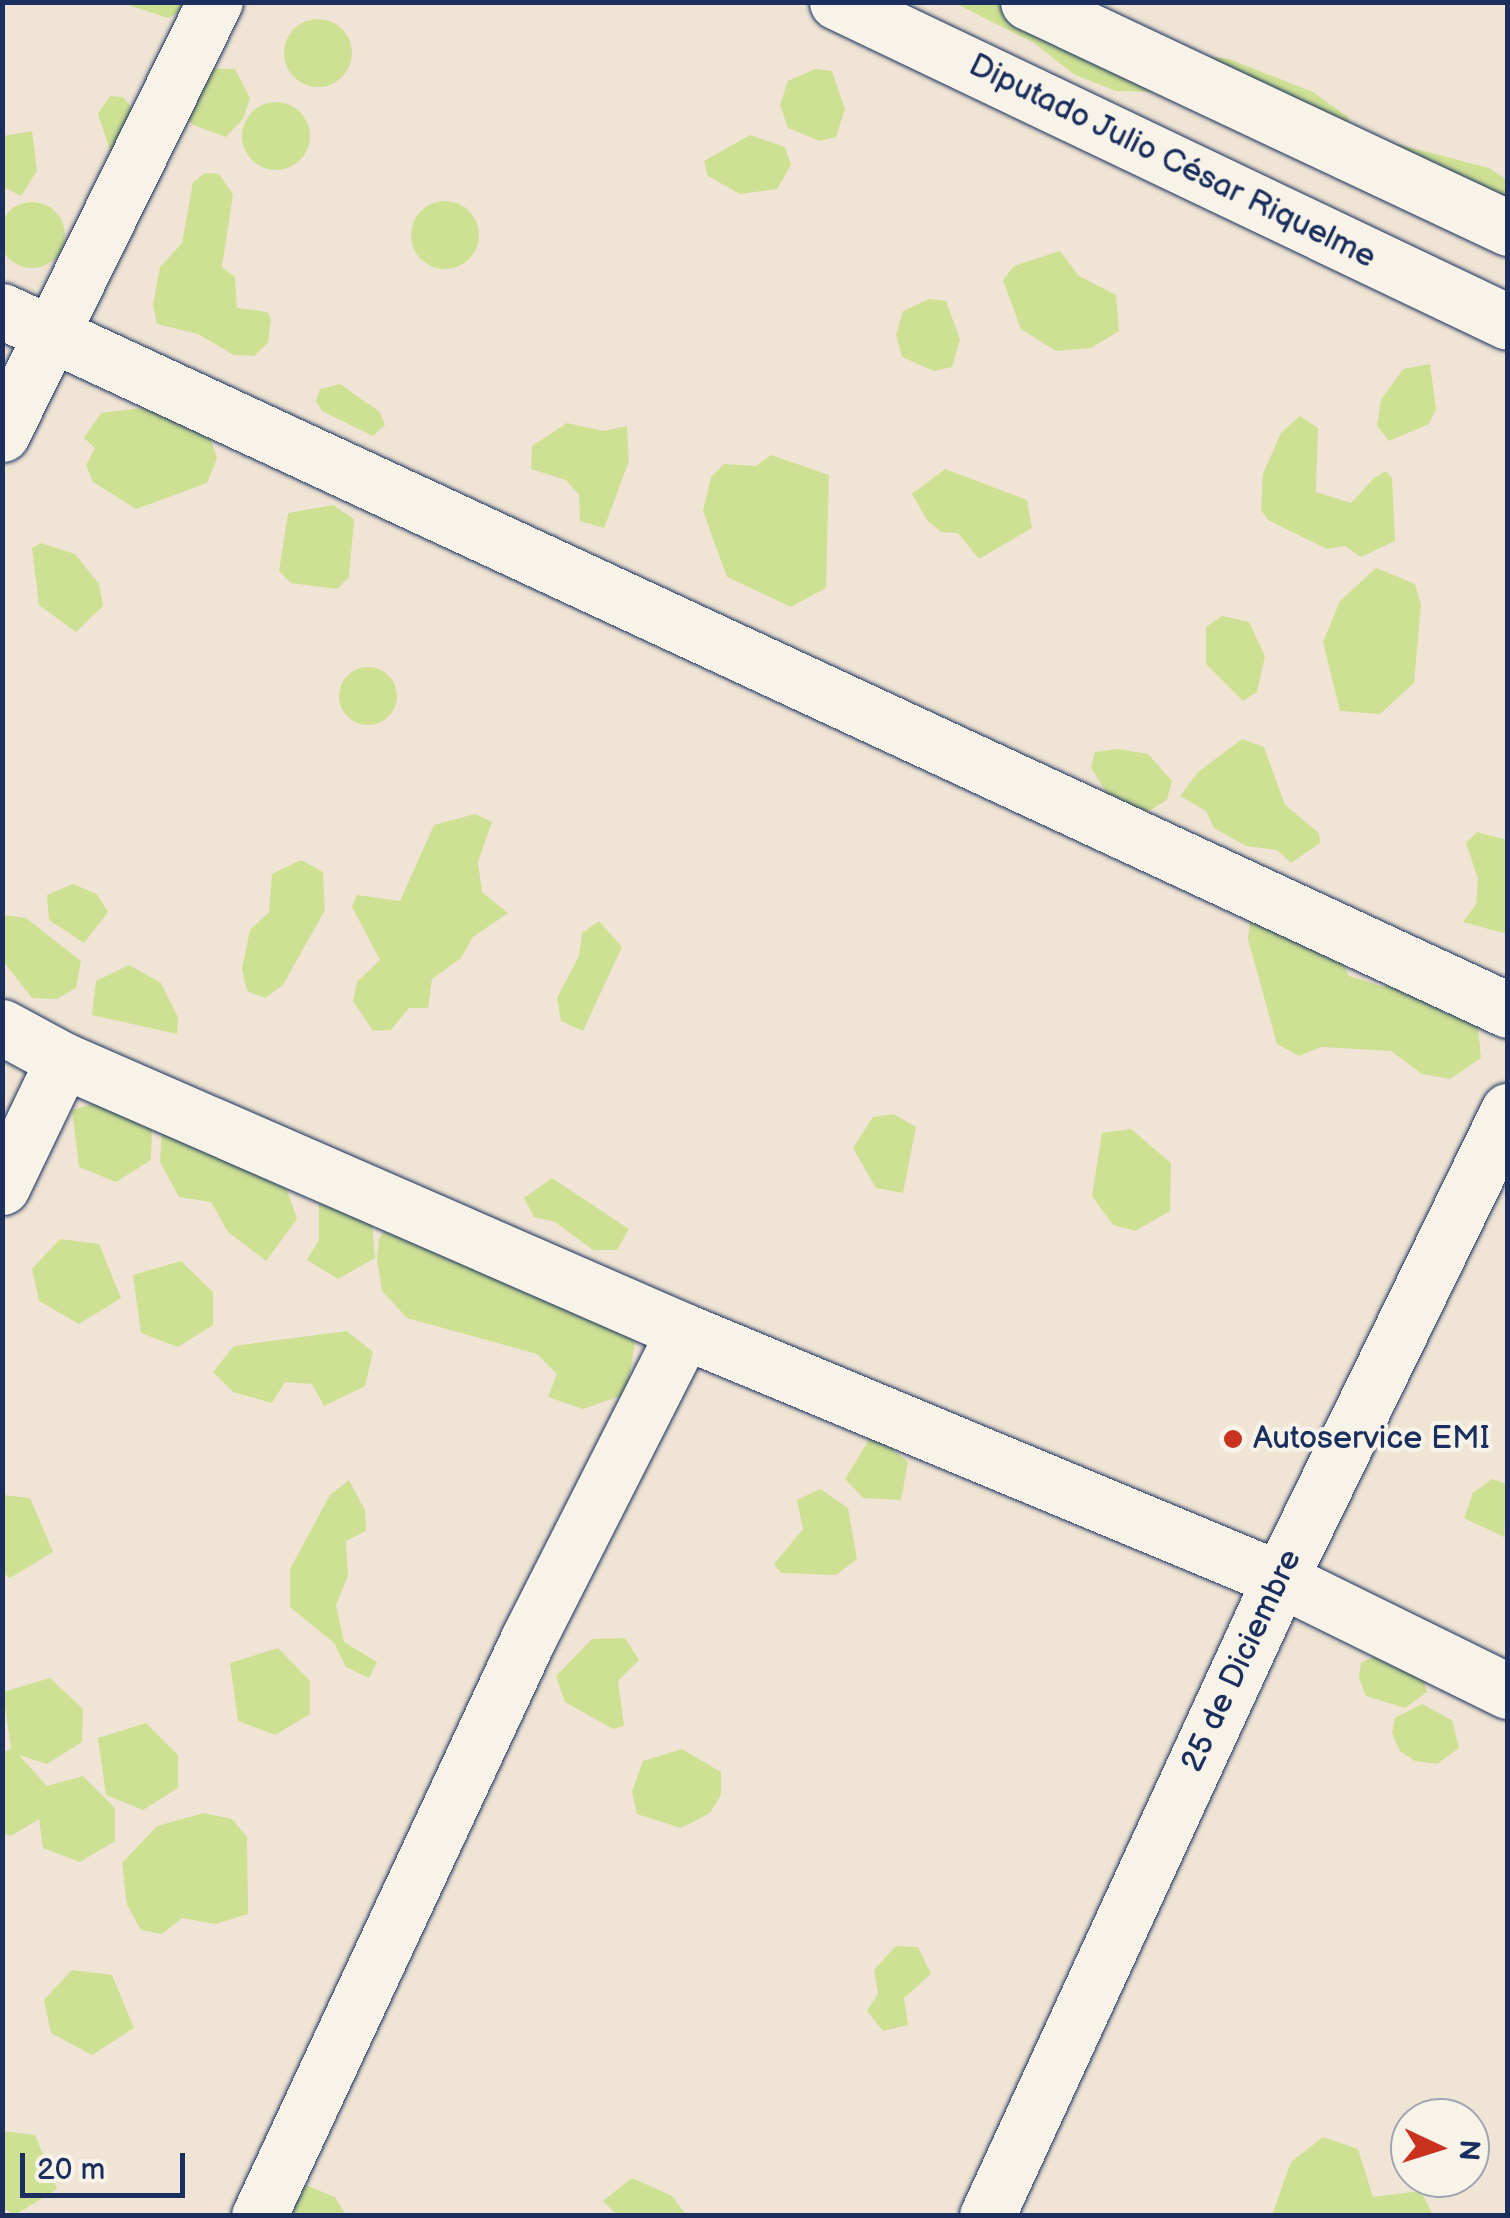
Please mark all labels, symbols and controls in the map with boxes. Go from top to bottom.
street label: Diputado Julio César Riquelme [962,46,1382,278]
place label: Autoservice EMI [1253,1420,1490,1458]
marker: Autoservice EMI [1222,1428,1244,1450]
street label: 25 de Diciembre [1174,1544,1310,1778]
north arrow [1390,2098,1490,2198]
scale bar [25,2133,190,2195]
text: N [1451,2138,1486,2162]
text: 20 m [37,2152,105,2188]

